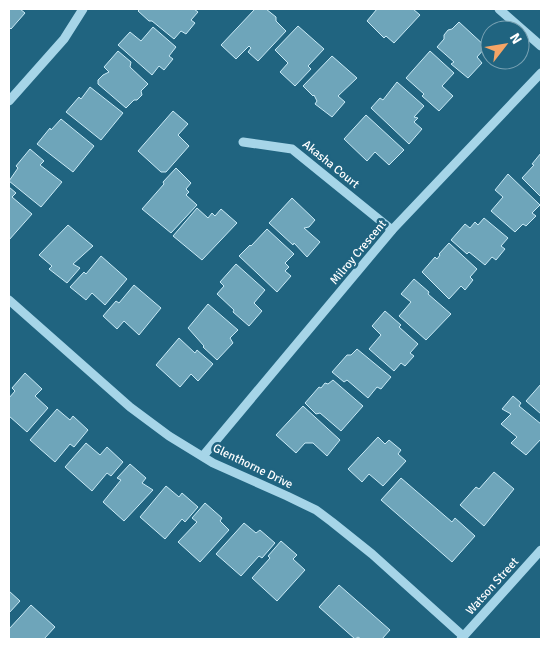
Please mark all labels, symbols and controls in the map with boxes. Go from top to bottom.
north arrow [480,20,530,70]
text: N [506,30,526,47]
street label: Akasha Court [299,137,362,192]
street label: Milroy Crescent [327,217,390,288]
street label: Glenthorne Drive [210,441,295,492]
street label: Watson Street [463,555,522,618]

